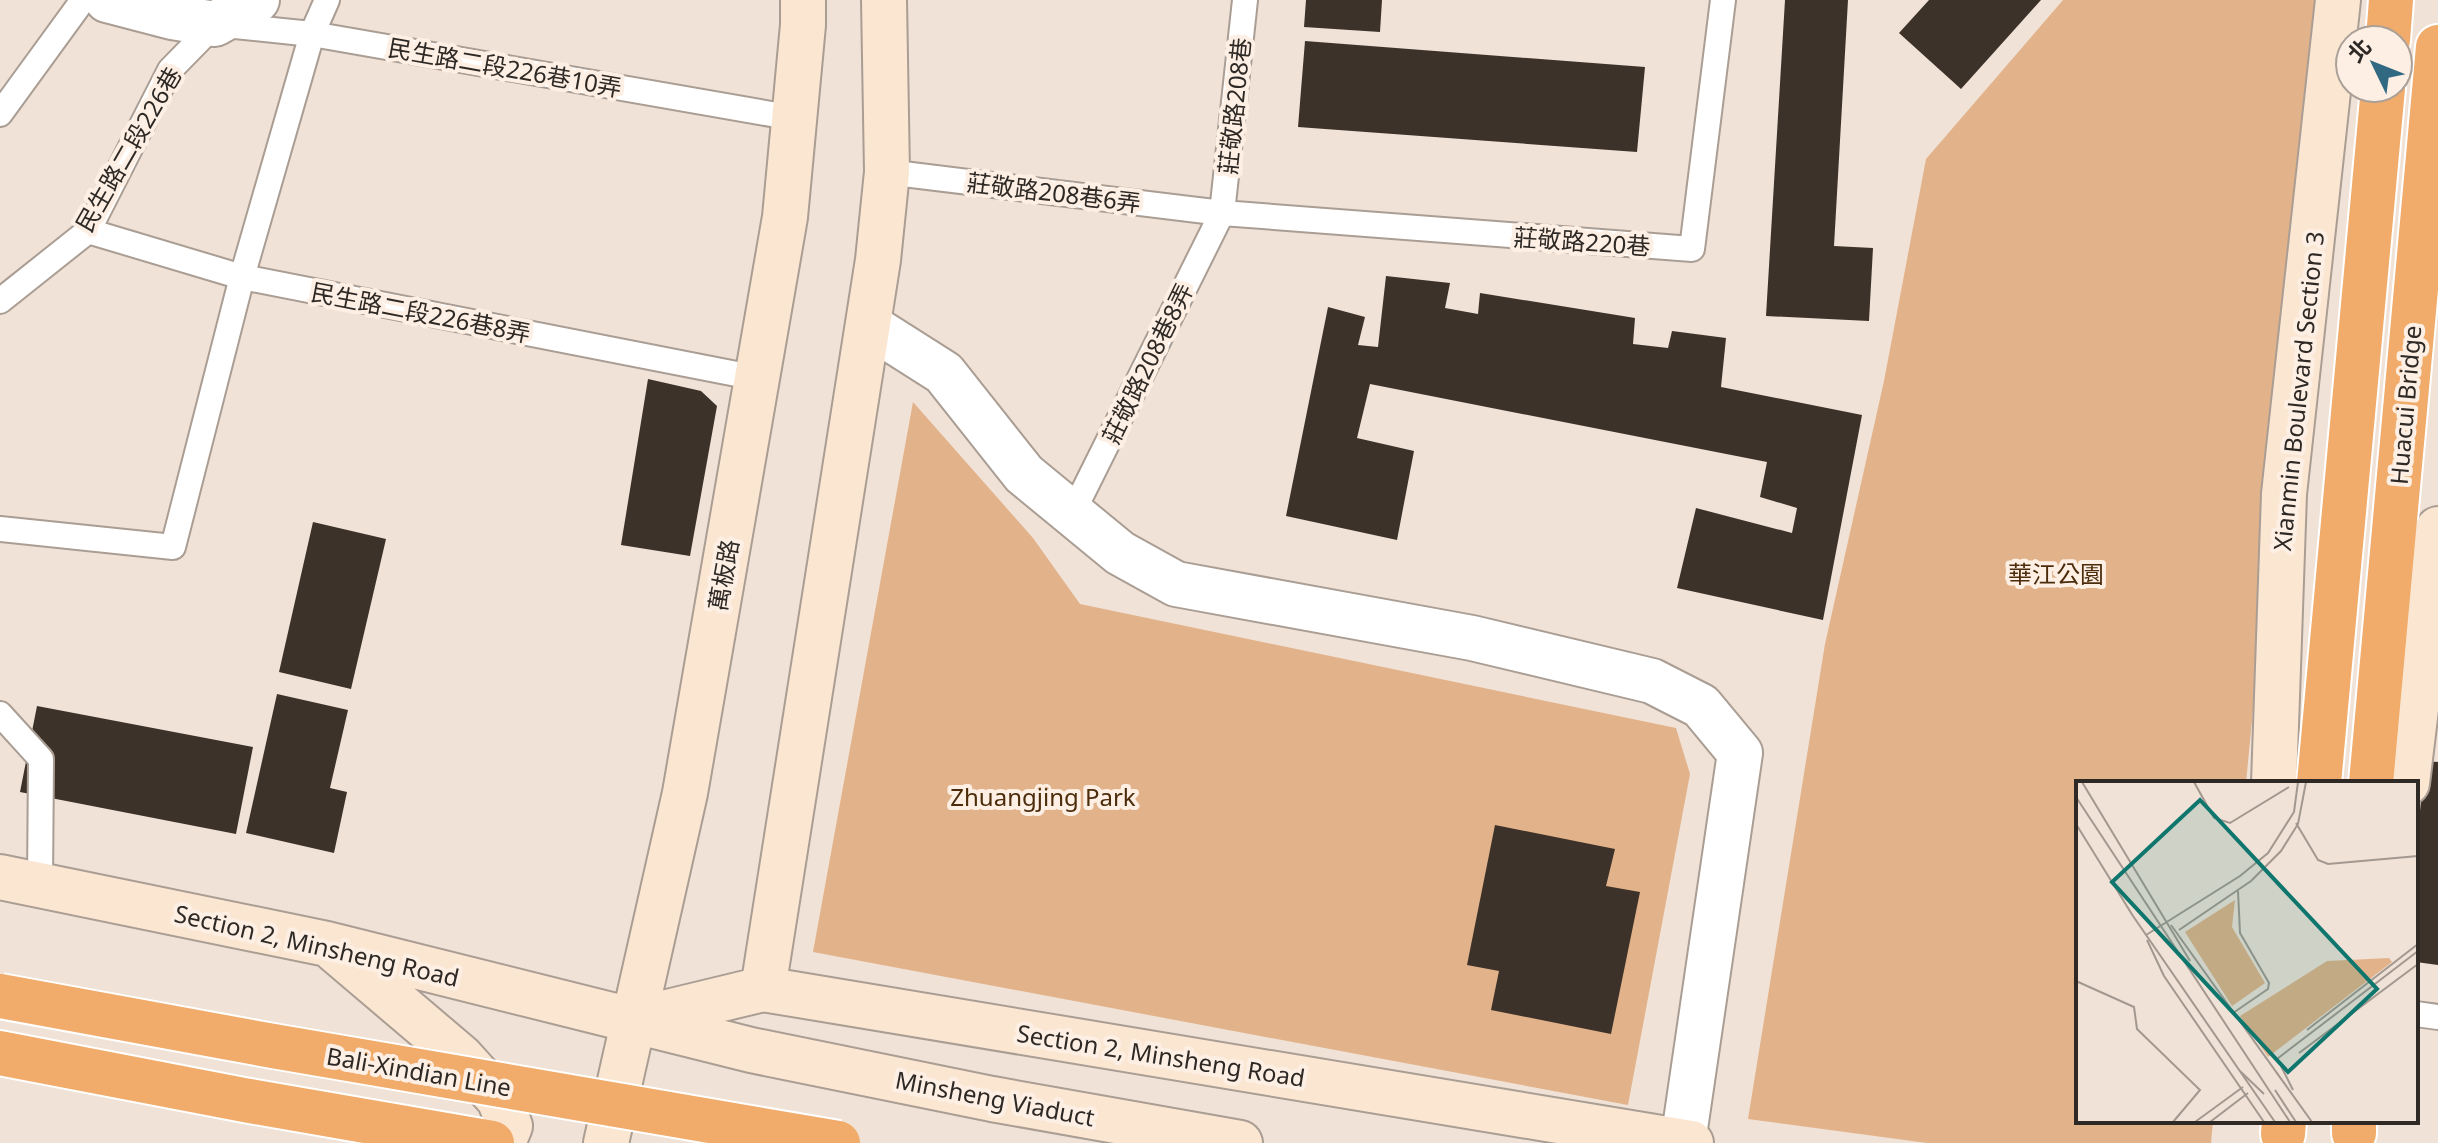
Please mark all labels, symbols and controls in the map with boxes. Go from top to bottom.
north arrow [2334,24,2414,104]
street label: 民生路二段226巷10弄 [386,30,624,104]
text: 北 [2340,31,2377,68]
street label: 莊敬路208巷 [1210,36,1258,176]
street label: 民生路二段226巷 [67,61,189,237]
street label: 莊敬路208巷6弄 [965,165,1143,219]
street label: 莊敬路220巷 [1512,220,1652,262]
street label: Xianmin Boulevard Section 3 [2265,230,2331,552]
street label: 民生路二段226巷8弄 [308,275,534,349]
street label: 莊敬路208巷8弄 [1094,277,1200,449]
street label: Huacui Bridge [2382,324,2428,486]
street label: 萬板路 [700,537,746,613]
park label: 華江公園 [2008,557,2104,590]
park label: Zhuangjing Park [950,780,1136,813]
inset map [2076,781,2418,1123]
street label: Section 2, Minsheng Road [171,896,463,994]
street label: Section 2, Minsheng Road [1015,1016,1307,1094]
street label: Bali-Xindian Line [324,1039,514,1103]
street label: Minsheng Viaduct [893,1063,1098,1134]

